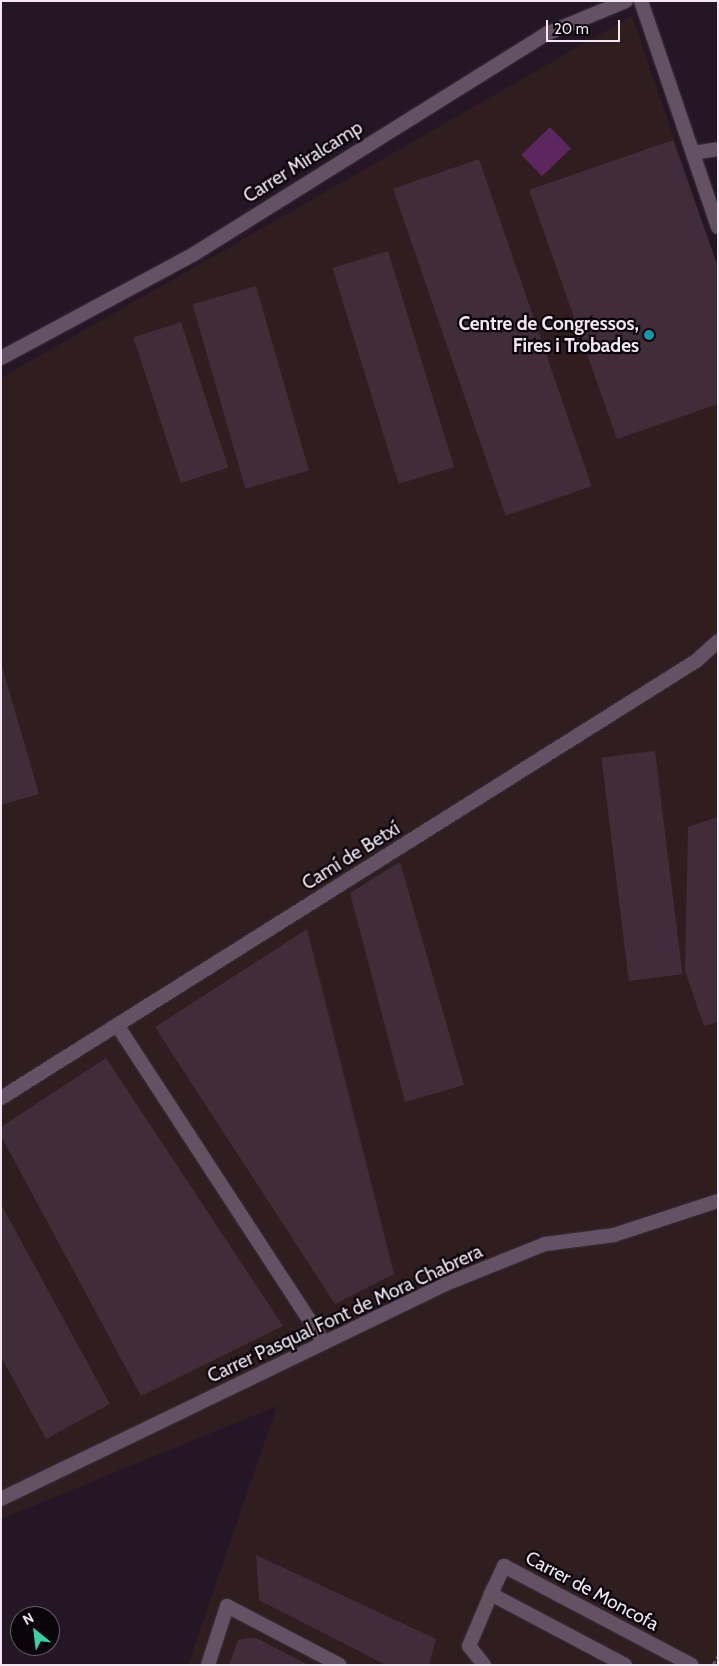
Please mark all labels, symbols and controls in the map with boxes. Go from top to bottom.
scale bar [549,10,623,42]
text: 20 m [554,20,589,38]
street label: Carrer Miralcamp [239,116,367,208]
place label: Centre de Congressos, Fires i Trobades [458,313,639,357]
marker: Centre de Congressos, Fires i Trobades [643,329,655,341]
street label: Camí de Betxí [298,817,404,895]
street label: Carrer Pasqual Font de Mora Chabrera [204,1240,486,1388]
street label: Carrer de Moncofa [521,1546,663,1636]
north arrow [10,1606,60,1656]
text: N [20,1608,37,1629]

